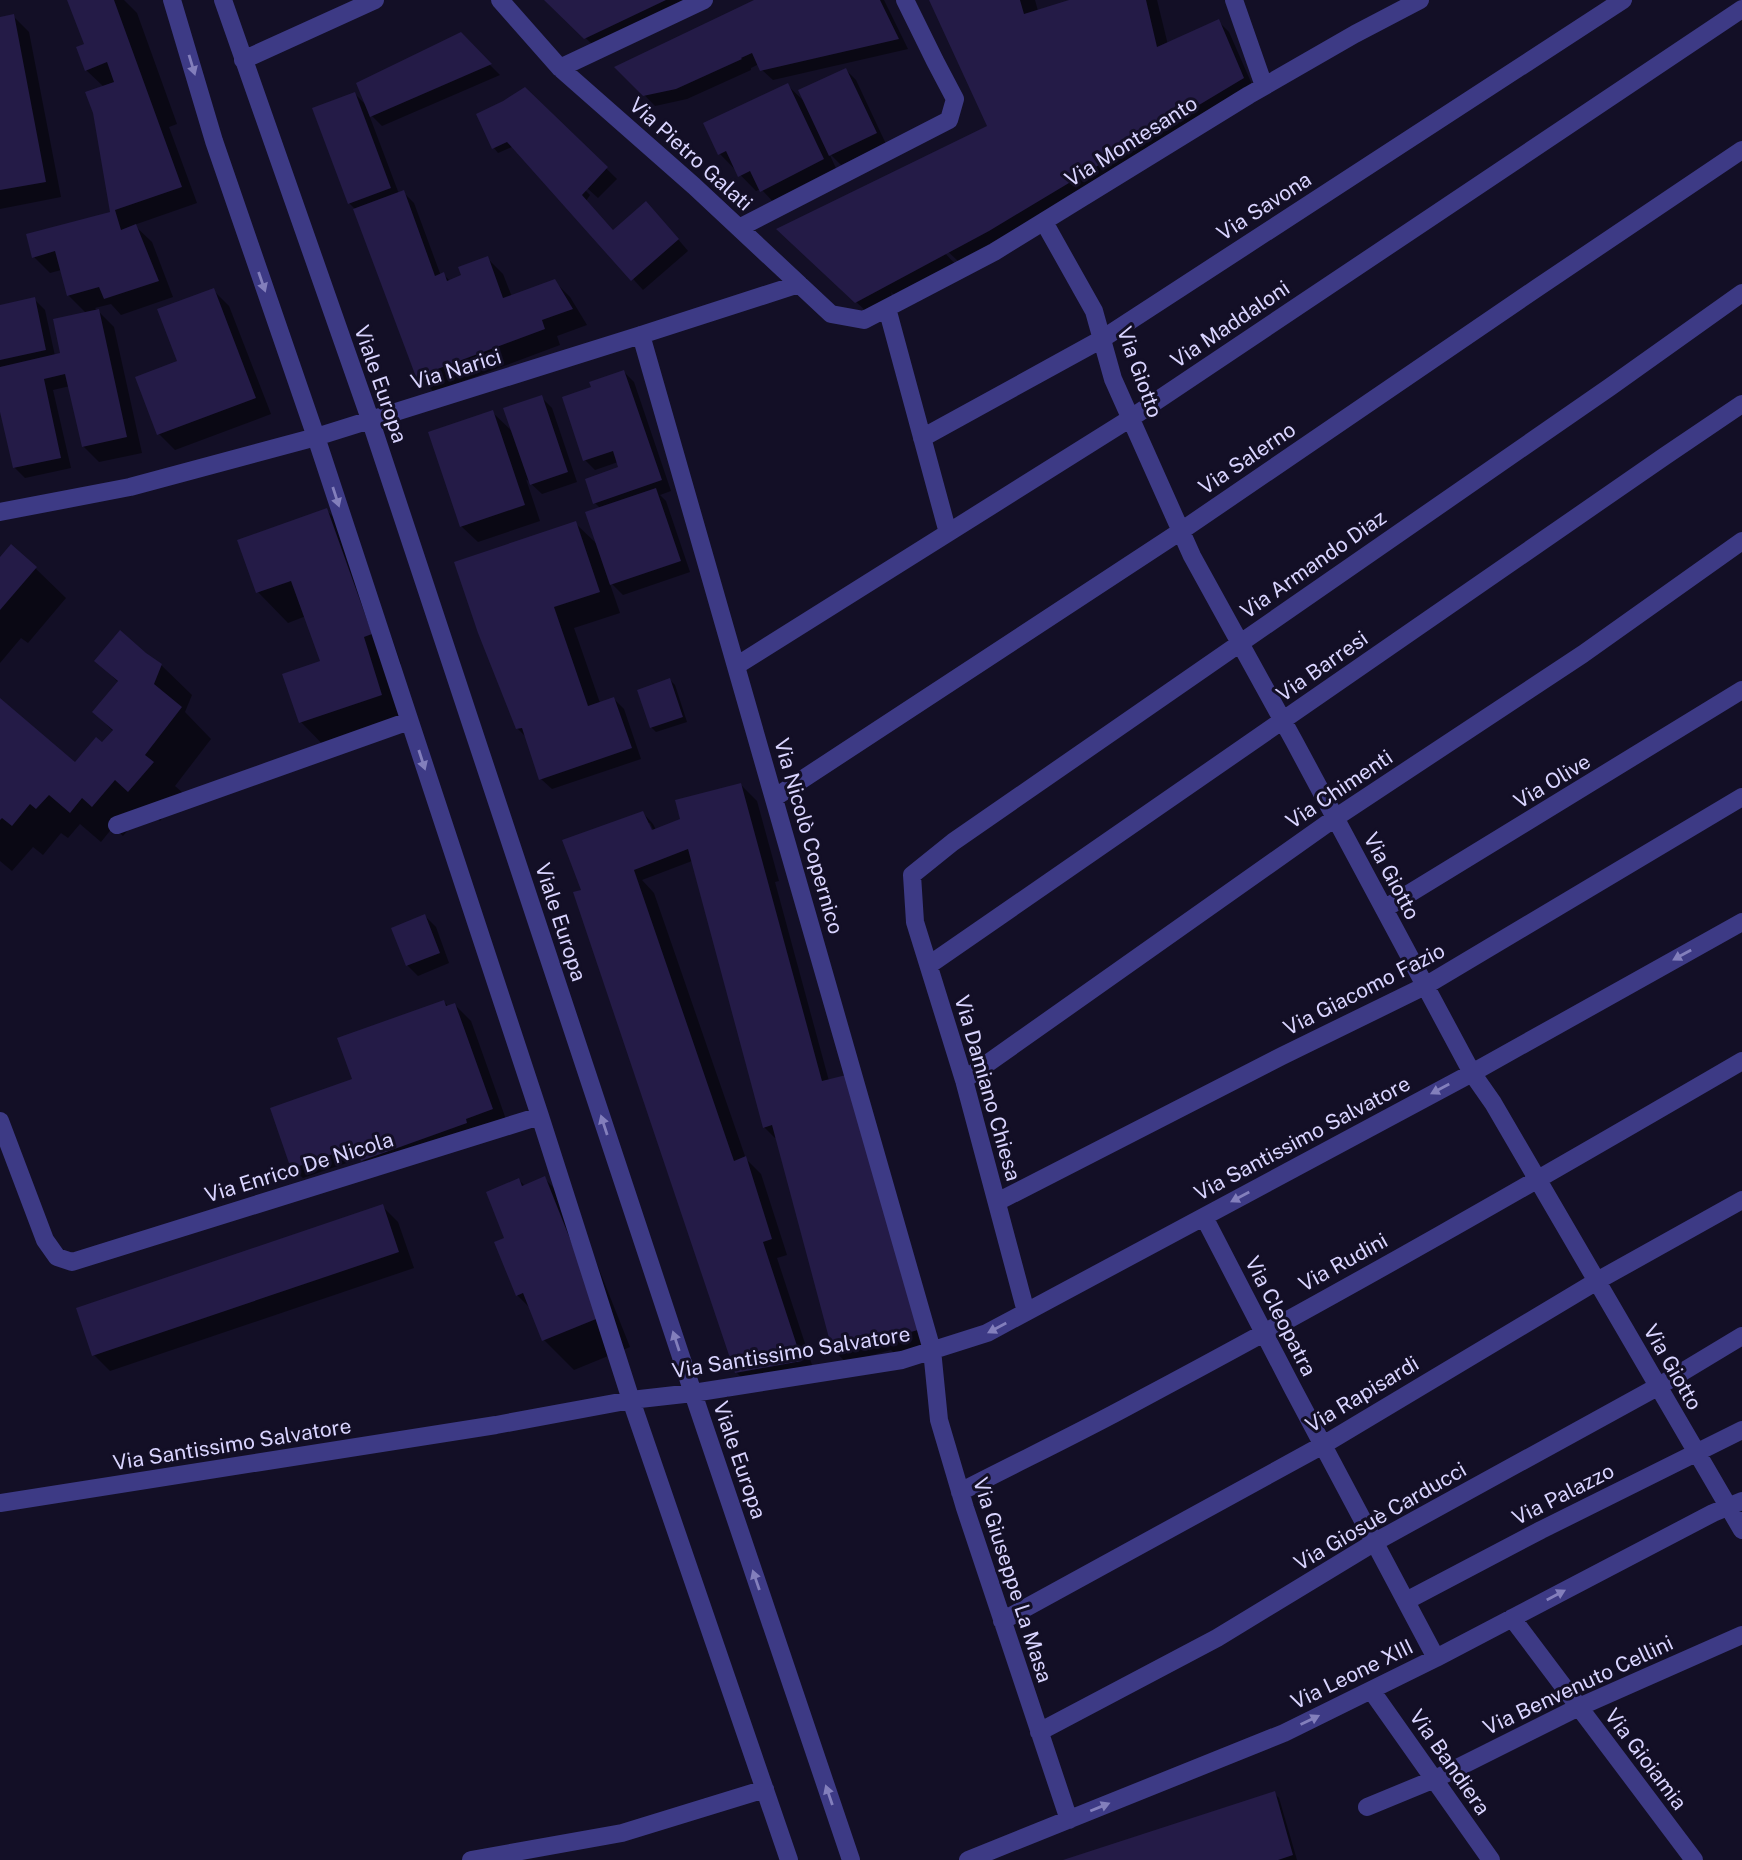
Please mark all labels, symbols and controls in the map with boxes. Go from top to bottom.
one-way arrow [187,55,197,76]
street label: Via Montesanto [1060,90,1202,192]
street label: Via Pietro Galati [624,92,758,216]
street label: Via Savona [1212,166,1316,246]
one-way arrow [258,271,268,292]
street label: Via Maddaloni [1166,275,1294,373]
street label: Viale Europa [349,322,413,446]
street label: Via Giotto [1112,323,1168,421]
street label: Via Narici [408,343,504,395]
street label: Via Salerno [1194,416,1300,500]
one-way arrow [331,487,341,508]
street label: Via Armando Diaz [1235,504,1391,624]
street label: Via Barresi [1272,625,1372,707]
street label: Via Nicolò Copernico [769,735,849,937]
street label: Via Chimenti [1281,744,1397,834]
street label: Via Olive [1509,748,1595,814]
one-way arrow [417,749,428,770]
street label: Via Giotto [1359,828,1425,924]
street label: Viale Europa [530,860,592,984]
street label: Via Giacomo Fazio [1279,938,1449,1040]
one-way arrow [1673,949,1692,961]
street label: Via Damiano Chiesa [950,992,1026,1184]
street label: Via Santissimo Salvatore [1190,1070,1414,1206]
one-way arrow [1430,1083,1450,1095]
one-way arrow [598,1114,609,1135]
street label: Via Enrico De Nicola [202,1126,396,1208]
one-way arrow [1230,1191,1250,1203]
street label: Via Rudini [1294,1227,1392,1297]
street label: Via Cleopatra [1240,1252,1322,1380]
street label: Via Giotto [1638,1320,1708,1414]
street label: Via Santissimo Salvatore [670,1321,912,1383]
one-way arrow [987,1322,1006,1334]
one-way arrow [670,1330,681,1351]
street label: Via Rapisardi [1301,1350,1423,1438]
street label: Viale Europa [708,1398,772,1522]
street label: Via Santissimo Salvatore [111,1413,353,1475]
street label: Via Giosuè Carducci [1289,1457,1471,1575]
street label: Via Palazzo [1508,1458,1618,1530]
street label: Via Giuseppe La Masa [968,1474,1058,1686]
one-way arrow [750,1569,761,1590]
one-way arrow [1546,1589,1566,1601]
street label: Via Benvenuto Cellini [1479,1630,1677,1740]
street label: Via Leone XIII [1287,1634,1417,1714]
street label: Via Gioiamia [1600,1703,1692,1815]
street label: Via Bandiera [1404,1704,1496,1820]
one-way arrow [1300,1714,1320,1726]
one-way arrow [823,1785,834,1806]
one-way arrow [1089,1802,1110,1813]

